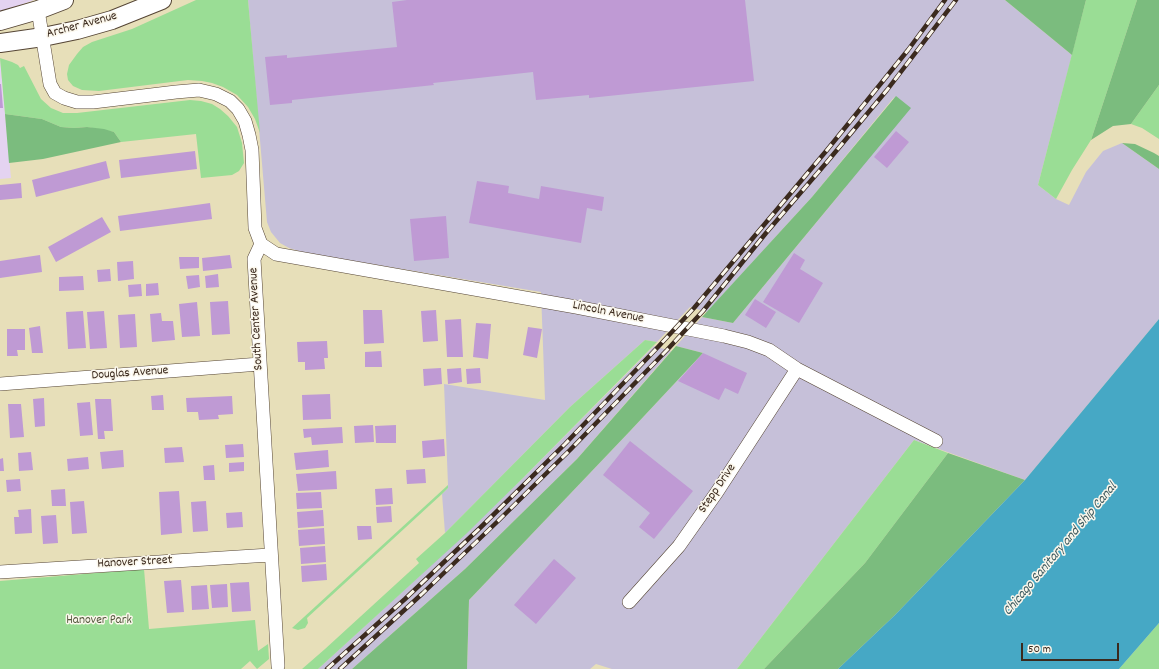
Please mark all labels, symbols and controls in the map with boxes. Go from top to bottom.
street label: Archer Avenue [45,9,119,43]
street label: South Center Avenue [247,267,267,371]
street label: Lincoln Avenue [571,298,645,328]
street label: Douglas Avenue [91,364,169,384]
street label: Stepp Drive [696,461,740,517]
water label: Chicago Sanitary and Ship Canal [1000,480,1122,620]
street label: Hanover Street [97,553,173,573]
park label: Hanover Park [66,613,132,629]
scale bar [1023,635,1121,661]
text: 50 m [1028,641,1051,658]

